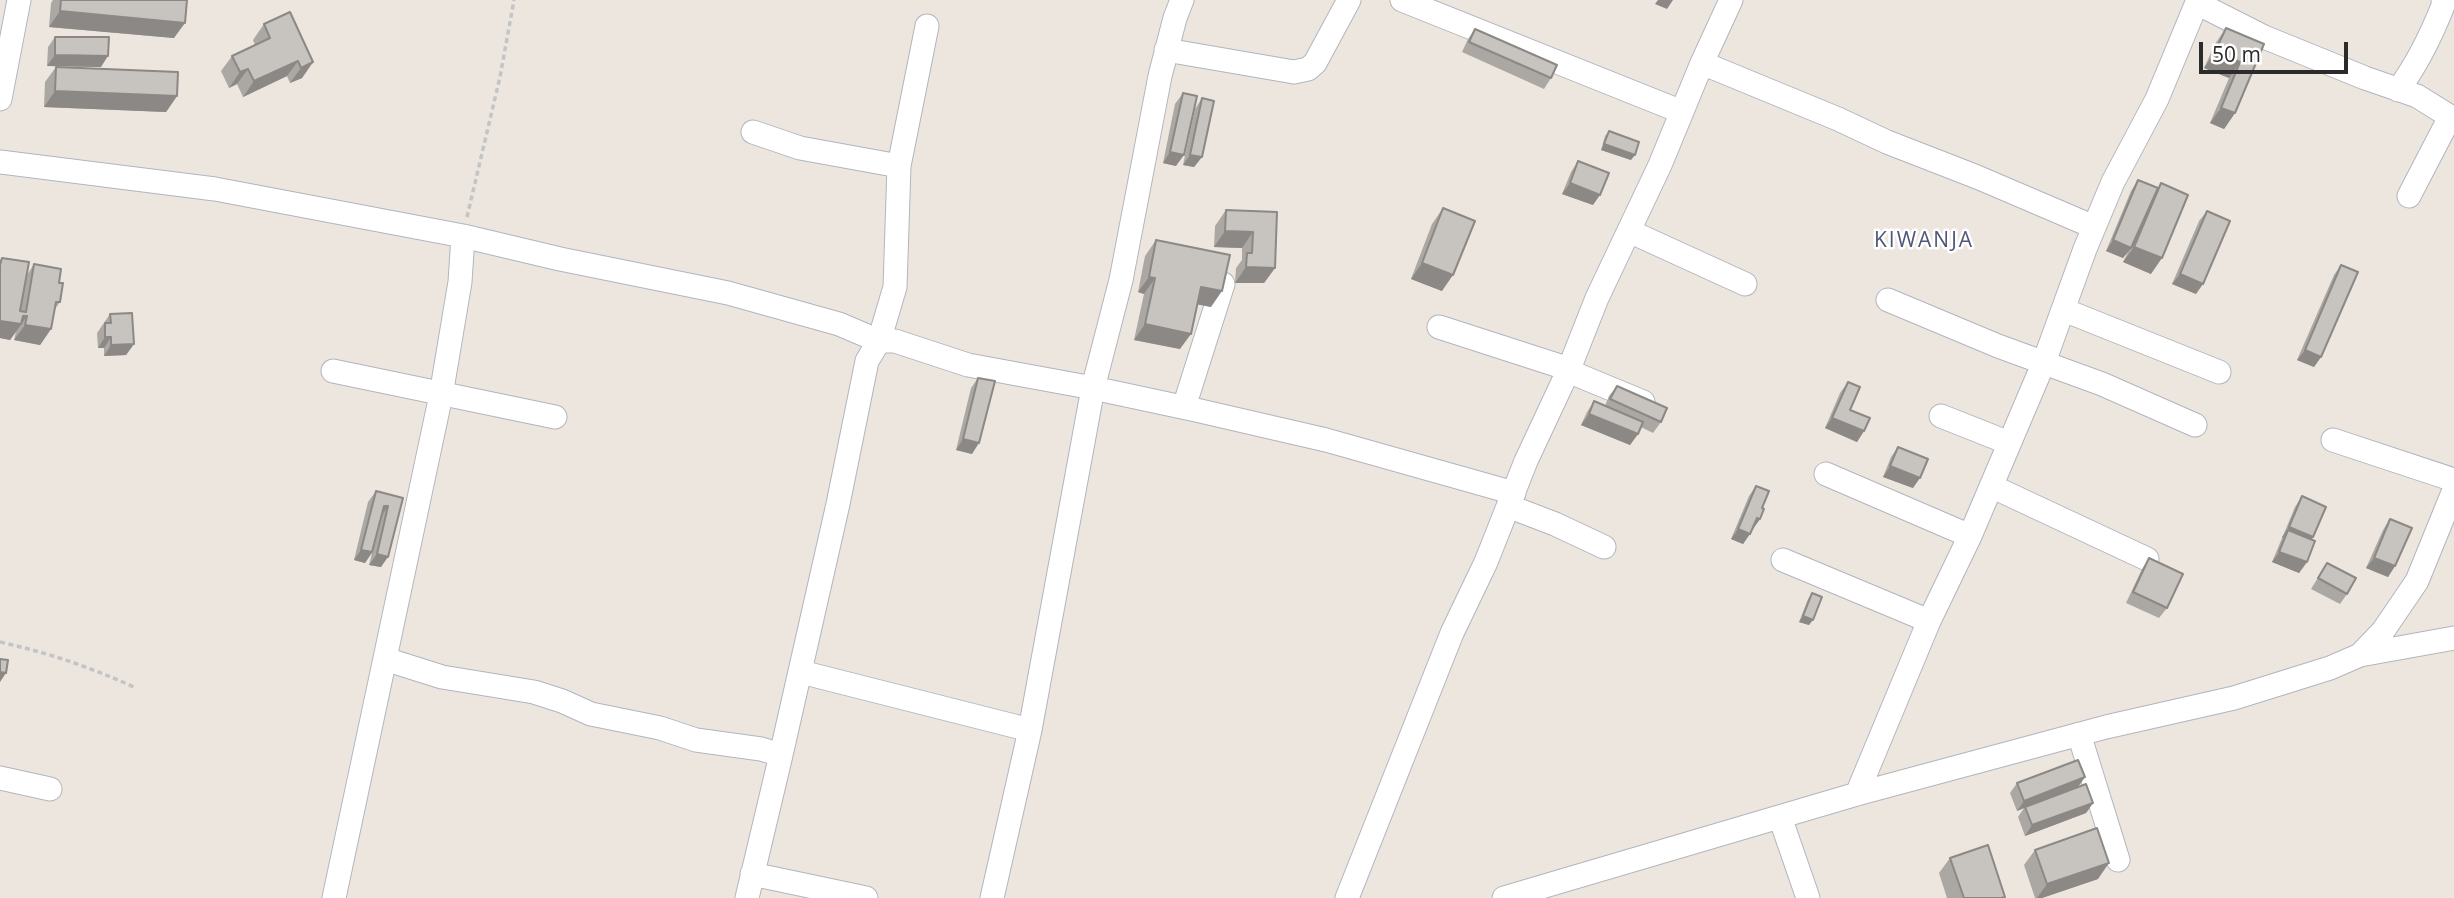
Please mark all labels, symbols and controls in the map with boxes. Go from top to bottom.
scale bar [2202,28,2351,72]
text: 50 m [2212,40,2261,68]
district label: KIWANJA [1875,228,1973,254]

